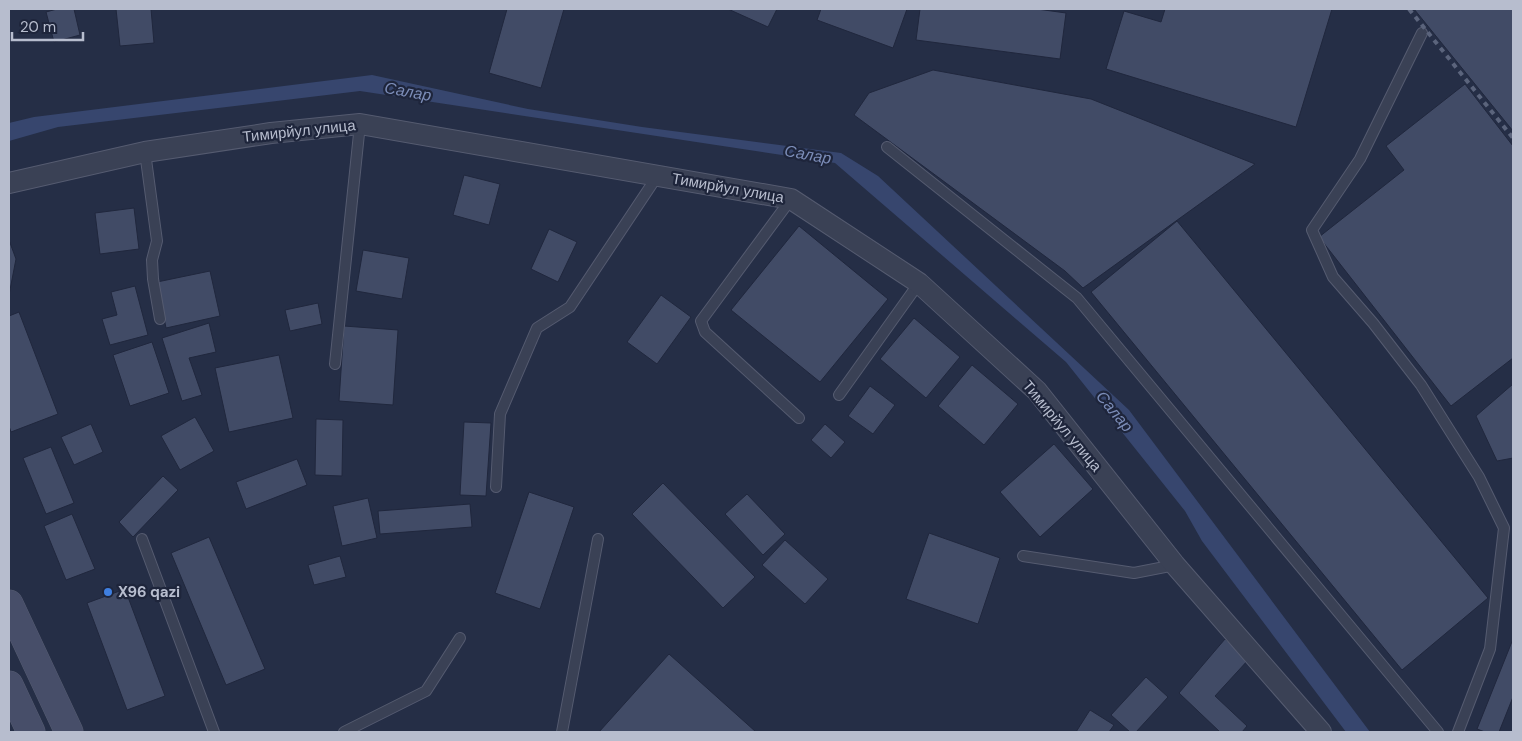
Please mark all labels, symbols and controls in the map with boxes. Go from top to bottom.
scale bar [12,10,84,42]
text: 20 m [20,17,56,37]
water label: Салар [383,77,433,106]
street label: Тимирйул улица [242,115,357,147]
water label: Салар [783,140,833,169]
street label: Тимирйул улица [670,168,786,208]
street label: Тимирйул улица [1018,376,1107,476]
water label: Салар [1091,386,1138,436]
place label: X96 qazi [118,582,180,602]
marker: X96 qazi [102,586,114,598]

